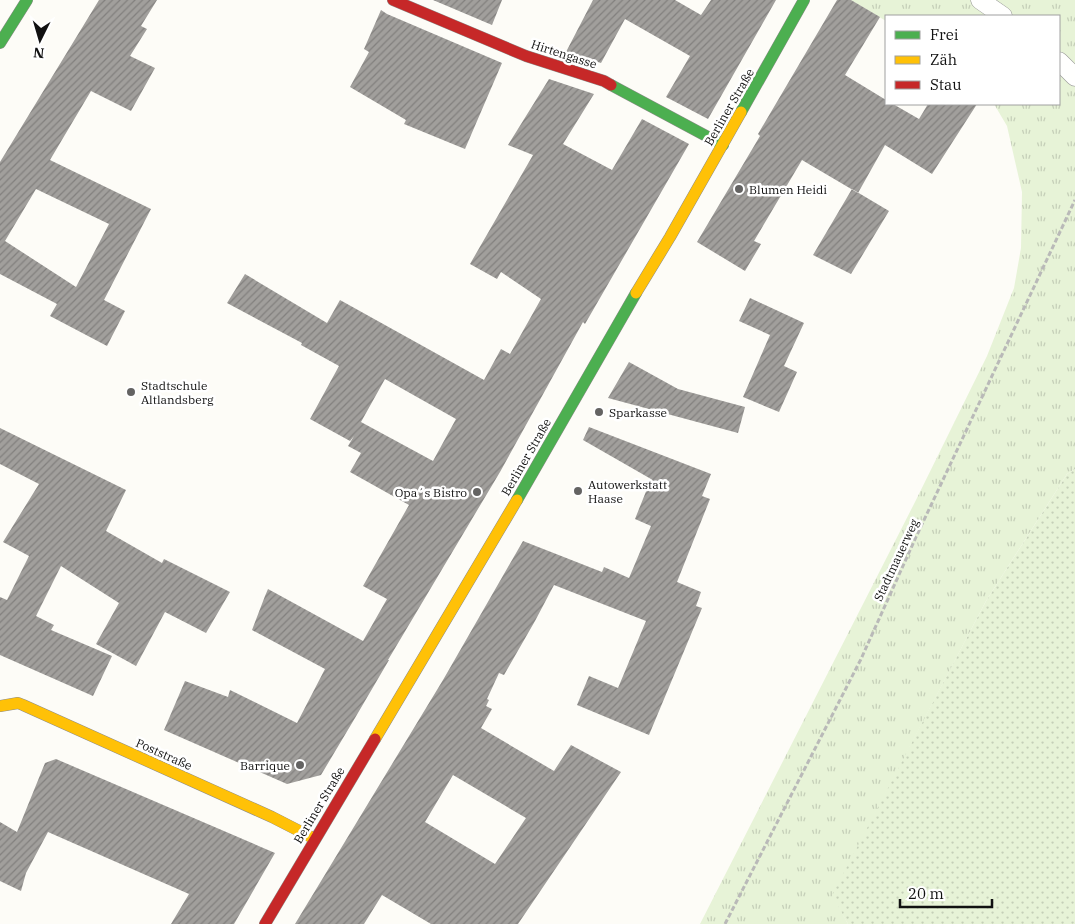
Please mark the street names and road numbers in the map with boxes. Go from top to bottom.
street label: Hirtengasse [529,36,599,72]
street label: Berliner Straße [701,66,757,148]
street label: Berliner Straße [498,416,554,498]
street label: Stadtmauerweg [870,516,922,604]
street label: Poststraße [134,735,194,773]
street label: Berliner Straße [290,764,348,846]

